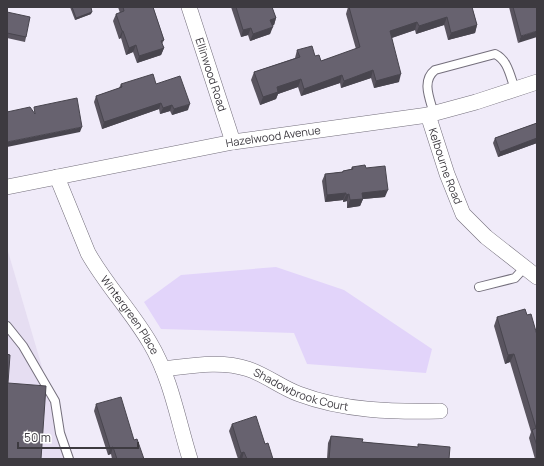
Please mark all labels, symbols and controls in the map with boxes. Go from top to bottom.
street label: Ellinwood Road [192,36,230,113]
street label: Hazelwood Avenue [224,122,322,150]
street label: Kelbourne Road [426,126,466,206]
street label: Wintergreen Place [98,272,163,357]
street label: Shadowbrook Court [251,364,350,414]
scale bar [18,424,138,450]
text: 50 m [24,429,51,446]

